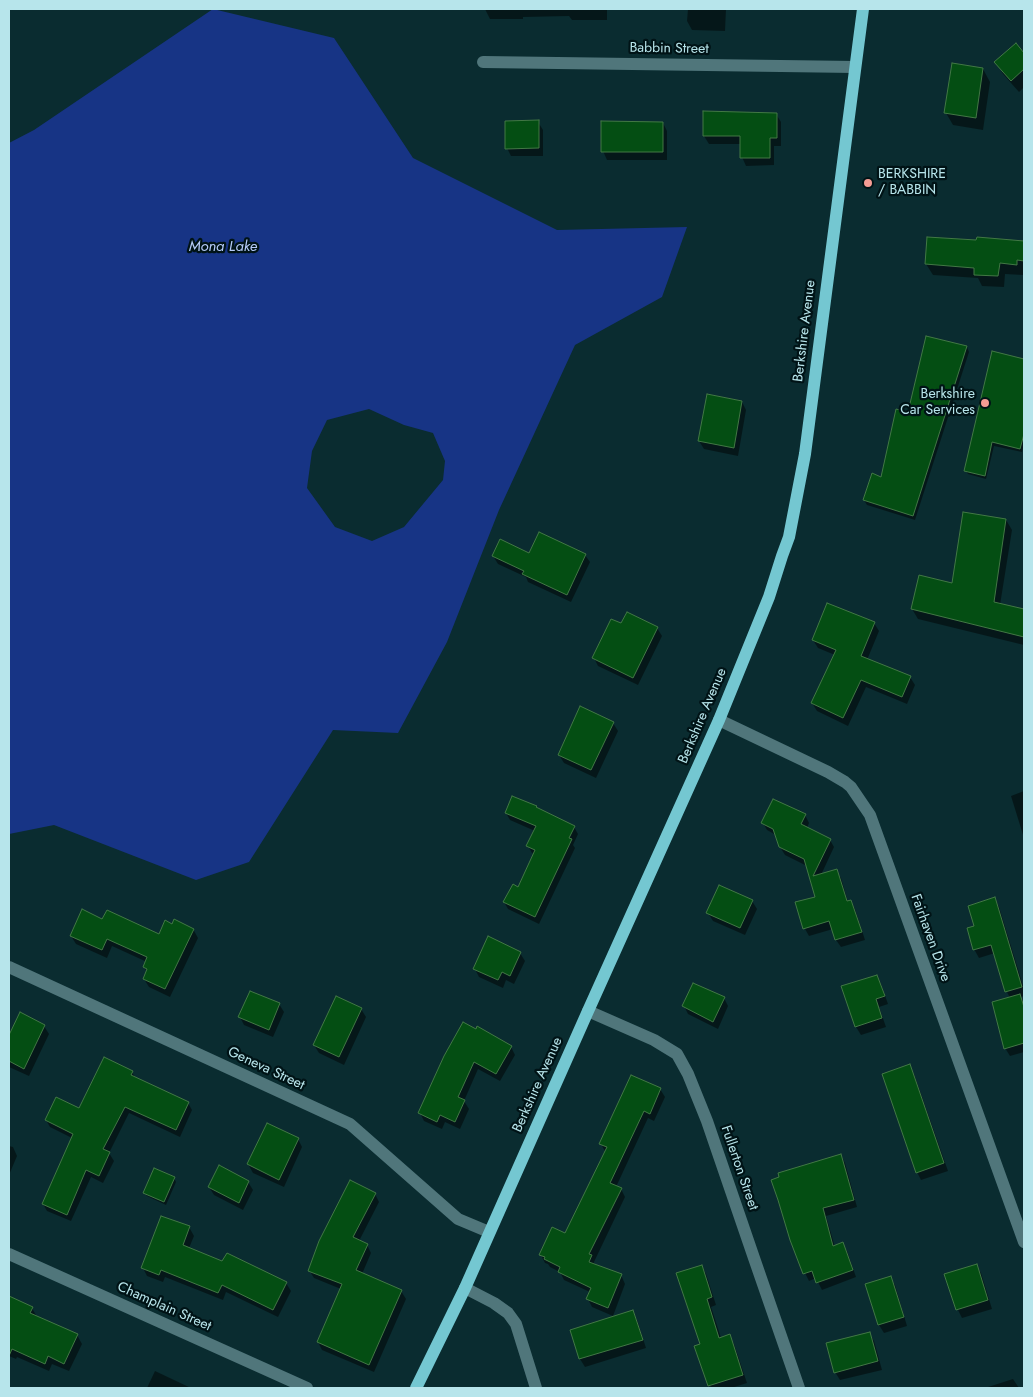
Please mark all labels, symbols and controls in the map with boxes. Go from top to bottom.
street label: Babbin Street [629,40,709,58]
place label: BERKSHIRE / BABBIN [878,167,946,200]
marker: BERKSHIRE / BABBIN [862,177,874,189]
water label: Mona Lake [189,238,257,256]
street label: Berkshire Avenue [790,279,820,383]
place label: Berkshire Car Services [900,387,975,420]
marker: Berkshire Car Services [979,397,991,409]
street label: Berkshire Avenue [675,666,731,766]
street label: Fairhaven Drive [906,892,954,984]
street label: Berkshire Avenue [510,1035,566,1135]
street label: Geneva Street [225,1044,307,1094]
street label: Fullerton Street [717,1123,761,1213]
street label: Champlain Street [114,1279,214,1335]

